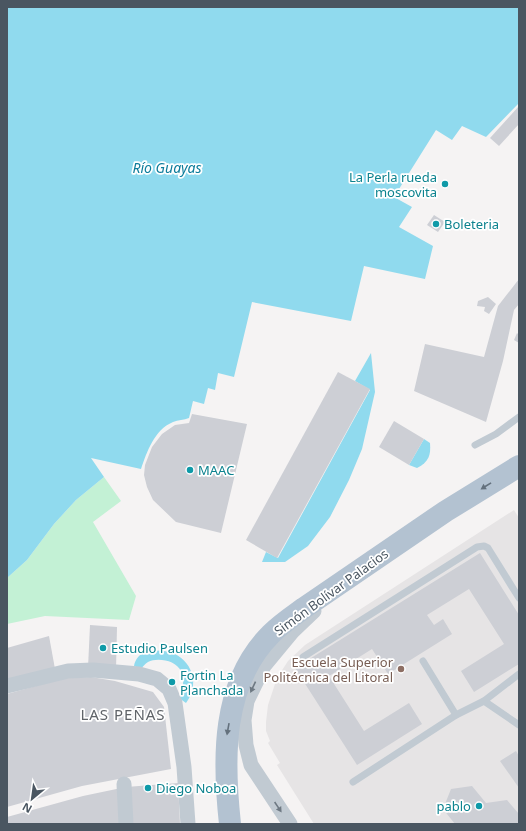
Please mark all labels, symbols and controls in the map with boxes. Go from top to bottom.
water label: Río Guayas [132,158,202,177]
place label: La Perla rueda moscovita [349,168,437,201]
marker: La Perla rueda moscovita [440,179,450,189]
place label: Boleteria [444,215,499,233]
marker: Boleteria [431,219,441,229]
place label: MAAC [198,461,234,479]
marker: MAAC [185,465,195,475]
one-way arrow [480,483,492,490]
street label: Simón Bolívar Palacios [270,544,392,640]
place label: Estudio Paulsen [111,639,208,657]
marker: Estudio Paulsen [98,643,108,653]
place label: Escuela Superior Politécnica del Litoral [263,653,394,686]
marker: Escuela Superior Politécnica del Litoral [396,664,406,674]
place label: Fortin La Planchada [180,666,243,699]
marker: Fortin La Planchada [167,677,177,687]
one-way arrow [250,681,256,693]
district label: LAS PEÑAS [80,704,166,724]
one-way arrow [225,723,231,736]
north arrow [12,779,52,819]
place label: Diego Noboa [156,779,236,797]
marker: Diego Noboa [143,783,153,793]
place label: pablo [436,797,471,815]
text: N [19,799,34,817]
marker: pablo [474,801,484,811]
one-way arrow [274,802,282,812]

